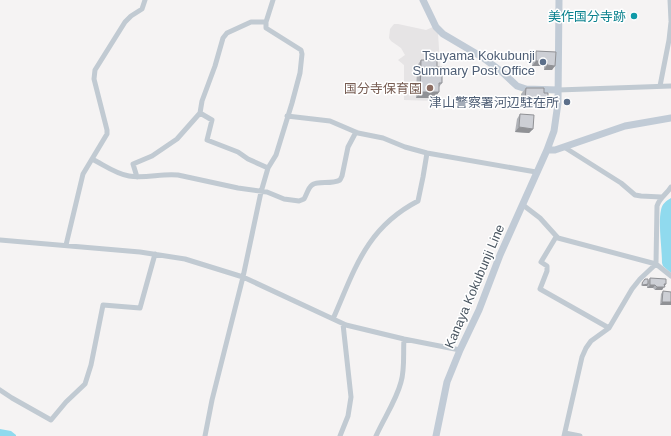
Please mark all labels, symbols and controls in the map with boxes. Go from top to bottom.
place label: 美作国分寺跡 [548,9,626,24]
marker: 美作国分寺跡 [629,11,639,21]
place label: Tsuyama Kokubunji Summary Post Office [412,48,535,78]
marker: Tsuyama Kokubunji Summary Post Office [538,57,548,67]
place label: 国分寺保育園 [344,81,422,96]
marker: 国分寺保育園 [425,83,435,93]
place label: 津山警察署河辺駐在所 [429,95,559,110]
marker: 津山警察署河辺駐在所 [562,97,572,107]
street label: Kanaya Kokubunji Line [442,222,507,350]

